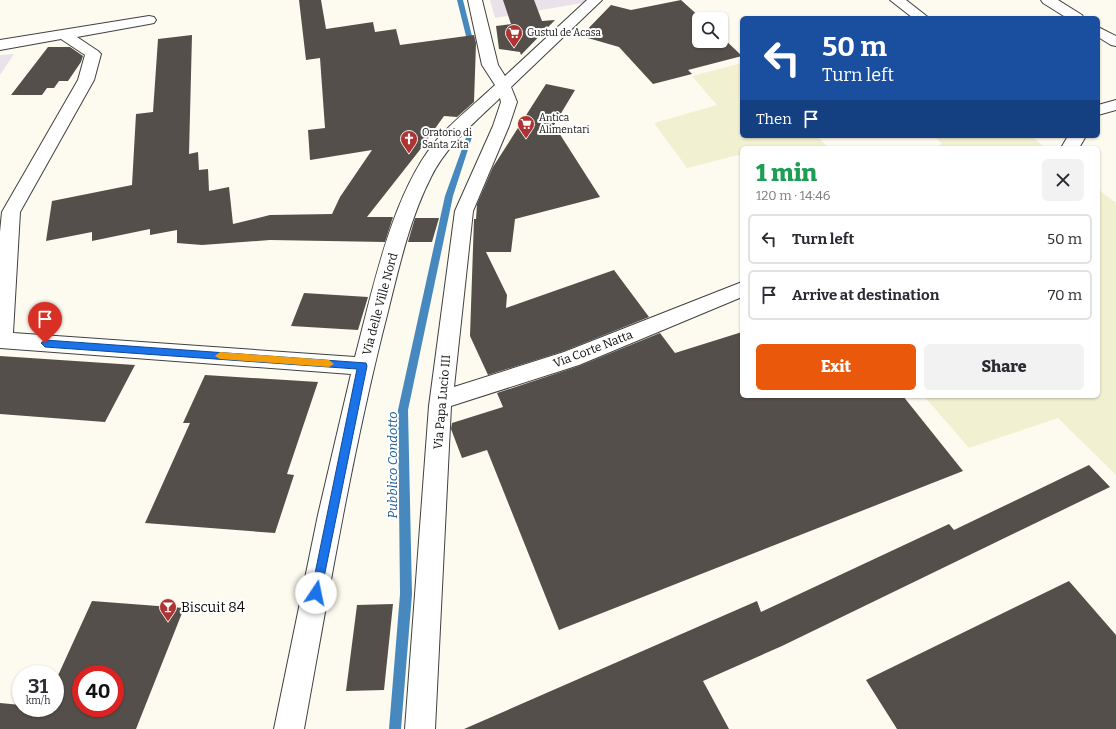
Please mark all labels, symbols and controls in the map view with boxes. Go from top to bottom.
map controls [692,12,728,48]
button: search [692,12,728,48]
supermarket icon: Gustul de Acasa [504,23,524,48]
place label: Gustul de Acasa [527,27,601,39]
text: 50 m [822,30,887,63]
icon: left [756,32,808,84]
text: Turn left [822,64,894,86]
icon: arrive [800,108,822,130]
text: Then [756,110,792,128]
place label: Antica Alimentari [539,112,589,136]
supermarket icon: Antica Alimentari [516,114,536,139]
place label: Oratorio di Santa Zita [422,127,472,151]
church icon: Oratorio di Santa Zita [399,129,419,154]
text: 1 min [756,159,817,187]
button: close [1042,159,1084,201]
text: 120 m · 14:46 [756,188,830,203]
icon: left [758,228,780,250]
text: Turn left [792,230,854,248]
text: 50 m [1047,230,1082,248]
street label: Via delle Ville Nord [360,251,400,357]
icon: arrive [758,284,780,306]
text: Arrive at destination [792,286,939,304]
text: 70 m [1048,286,1082,304]
pin [28,302,62,343]
icon: arrive [34,308,56,330]
street label: Via Corte Natta [551,327,635,371]
button: Exit [756,344,916,390]
button: Share [924,344,1084,390]
street label: Via Papa Lucio III [431,354,453,450]
water label: Pubblico Condotto [385,412,400,518]
position arrow [295,572,337,614]
bar icon: Biscuit 84 [158,597,178,622]
place label: Biscuit 84 [181,599,245,616]
speed limit sign: 40 [72,665,124,717]
text: 31 [28,674,48,698]
text: km/h [26,695,50,707]

